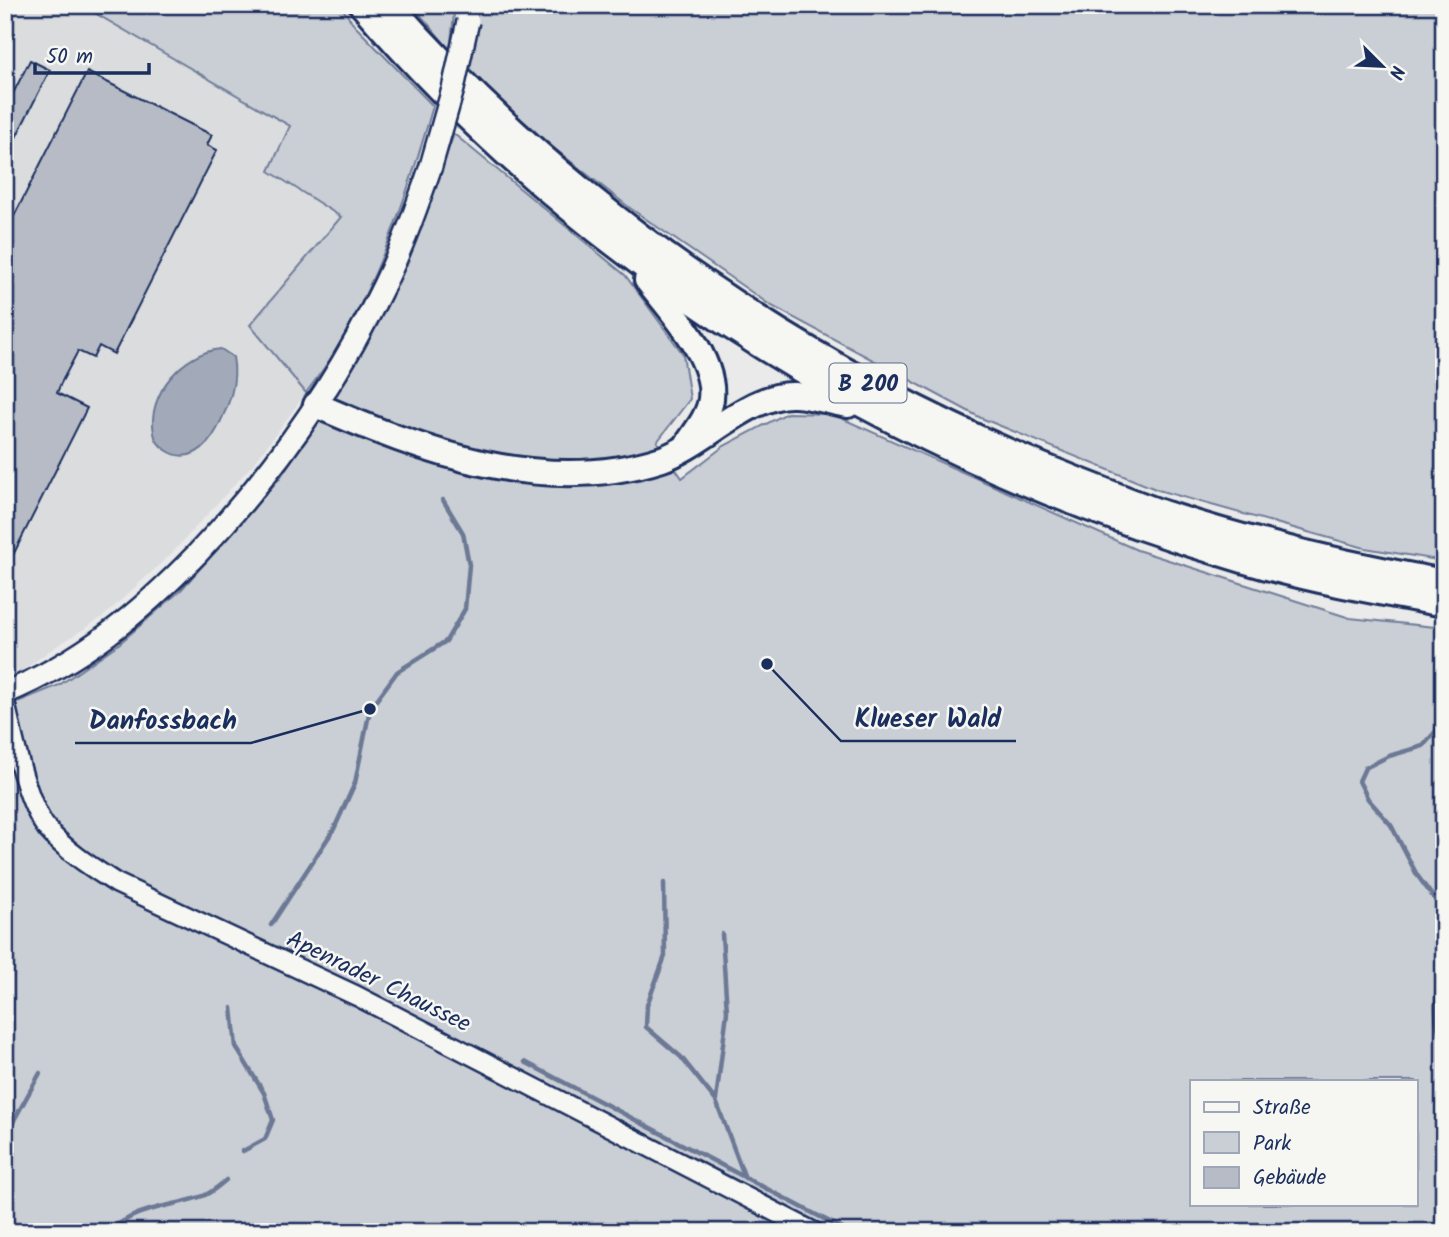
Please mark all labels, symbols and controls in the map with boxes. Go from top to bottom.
scale bar [35,32,149,76]
north arrow [1348,32,1418,102]
text: 50 m [46,41,93,74]
text: N [1380,61,1412,84]
road number: B 200 [830,364,906,402]
callout: Klueser Wald [841,694,1016,741]
callout: Danfossbach [75,696,251,743]
text: Klueser Wald [855,699,1002,741]
text: Danfossbach [89,701,237,743]
street label: Apenrader Chaussee [279,921,478,1044]
legend [1190,1080,1418,1206]
text: Straße [1253,1092,1311,1125]
text: Park [1253,1128,1291,1161]
text: Gebäude [1253,1162,1327,1195]

